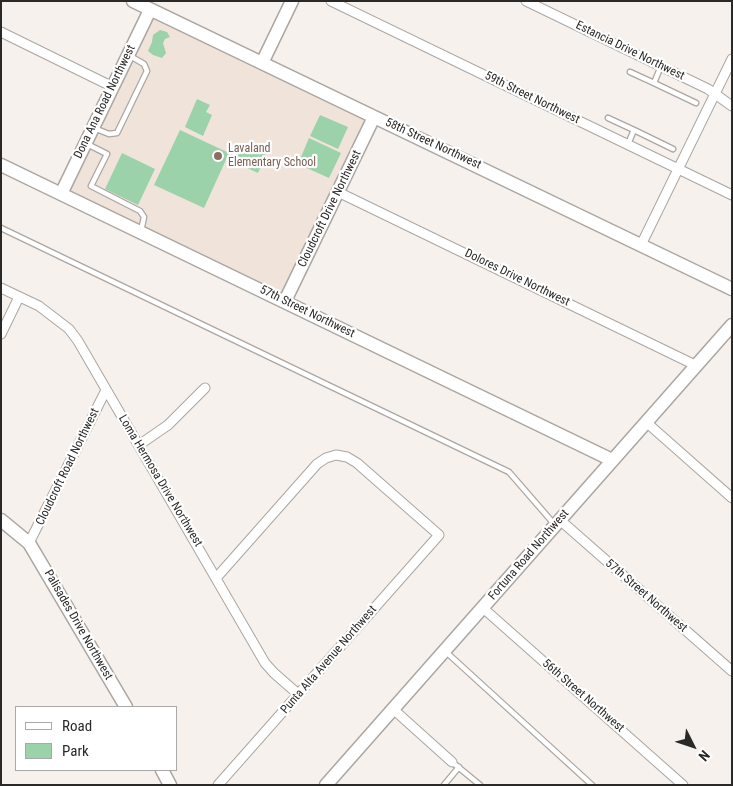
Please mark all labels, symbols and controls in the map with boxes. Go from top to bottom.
street label: Estancia Drive Northwest [573,18,687,84]
street label: Dona Ana Road Northwest [71,43,139,161]
street label: 59th Street Northwest [482,69,582,127]
street label: 58th Street Northwest [383,115,483,173]
place label: Lavaland Elementary School [228,142,316,170]
street label: Cloudcroft Drive Northwest [295,148,365,270]
marker: Lavaland Elementary School [212,150,224,162]
street label: Dolores Drive Northwest [462,246,572,310]
street label: 57th Street Northwest [257,283,357,341]
street label: Cloudcroft Road Northwest [33,406,103,528]
street label: Loma Hermosa Drive Northwest [115,413,205,549]
street label: Fortuna Road Northwest [486,507,572,603]
street label: 57th Street Northwest [602,556,690,636]
street label: Palisades Drive Northwest [41,567,115,683]
street label: Punta Alta Avenue Northwest [278,603,380,717]
street label: 56th Street Northwest [539,656,627,736]
legend [15,706,178,771]
text: Road [62,717,92,735]
north arrow [668,721,718,771]
text: Park [62,742,89,760]
text: N [695,747,713,764]

